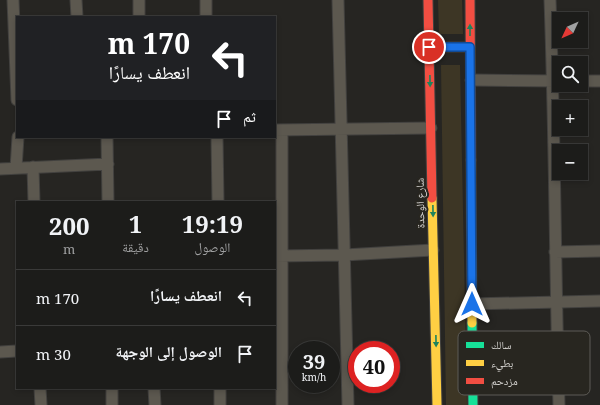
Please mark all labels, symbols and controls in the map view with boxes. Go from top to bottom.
north arrow [552,12,588,48]
map controls [552,12,588,180]
one-way arrow [467,23,473,36]
text: 170 m [108,24,190,62]
pin [412,30,446,64]
icon: left [204,32,256,84]
icon: arrive [418,36,440,58]
button: search [552,56,588,92]
text: انعطف يسارًا [109,60,190,84]
one-way arrow [427,75,433,88]
button: + [552,100,588,136]
text: ثم [243,106,256,126]
icon: arrive [213,108,235,130]
button: − [552,144,588,180]
street label: شارع الوحدة [412,178,427,228]
one-way arrow [429,205,436,217]
text: 1 [129,207,142,240]
text: 19:19 [182,207,243,240]
text: 200 [49,209,90,242]
text: دقيقة [122,238,149,256]
text: الوصول [194,238,230,256]
text: m [63,240,75,258]
position arrow [451,283,493,325]
text: انعطف يسارًا [150,285,222,305]
icon: left [234,287,256,309]
text: 170 m [36,288,79,308]
legend [458,331,590,395]
one-way arrow [432,335,439,347]
text: سالك [491,337,511,352]
text: الوصول إلى الوجهة [116,341,222,361]
speed limit sign: 40 [348,341,400,393]
icon: arrive [234,343,256,365]
text: 30 m [36,344,71,364]
text: 39 [303,348,325,375]
text: بطيء [491,355,513,372]
text: km/h [302,370,326,384]
text: مزدحم [491,373,518,389]

